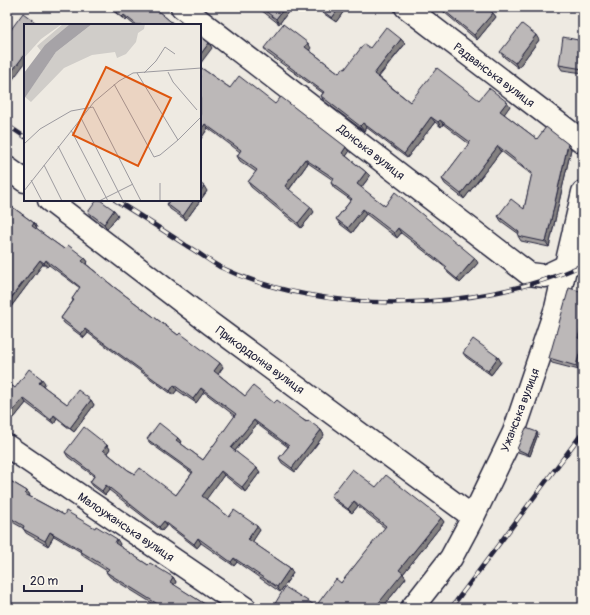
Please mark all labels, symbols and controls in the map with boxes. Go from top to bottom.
inset map [24,24,201,201]
street label: Радванська вулиця [450,40,538,111]
street label: Донська вулиця [333,121,408,184]
street label: Прикордонна вулиця [212,323,307,398]
street label: Ужанська вулиця [498,366,543,454]
street label: Малоужанська вулиця [75,490,177,565]
scale bar [24,567,82,593]
text: 20 m [30,574,59,589]

